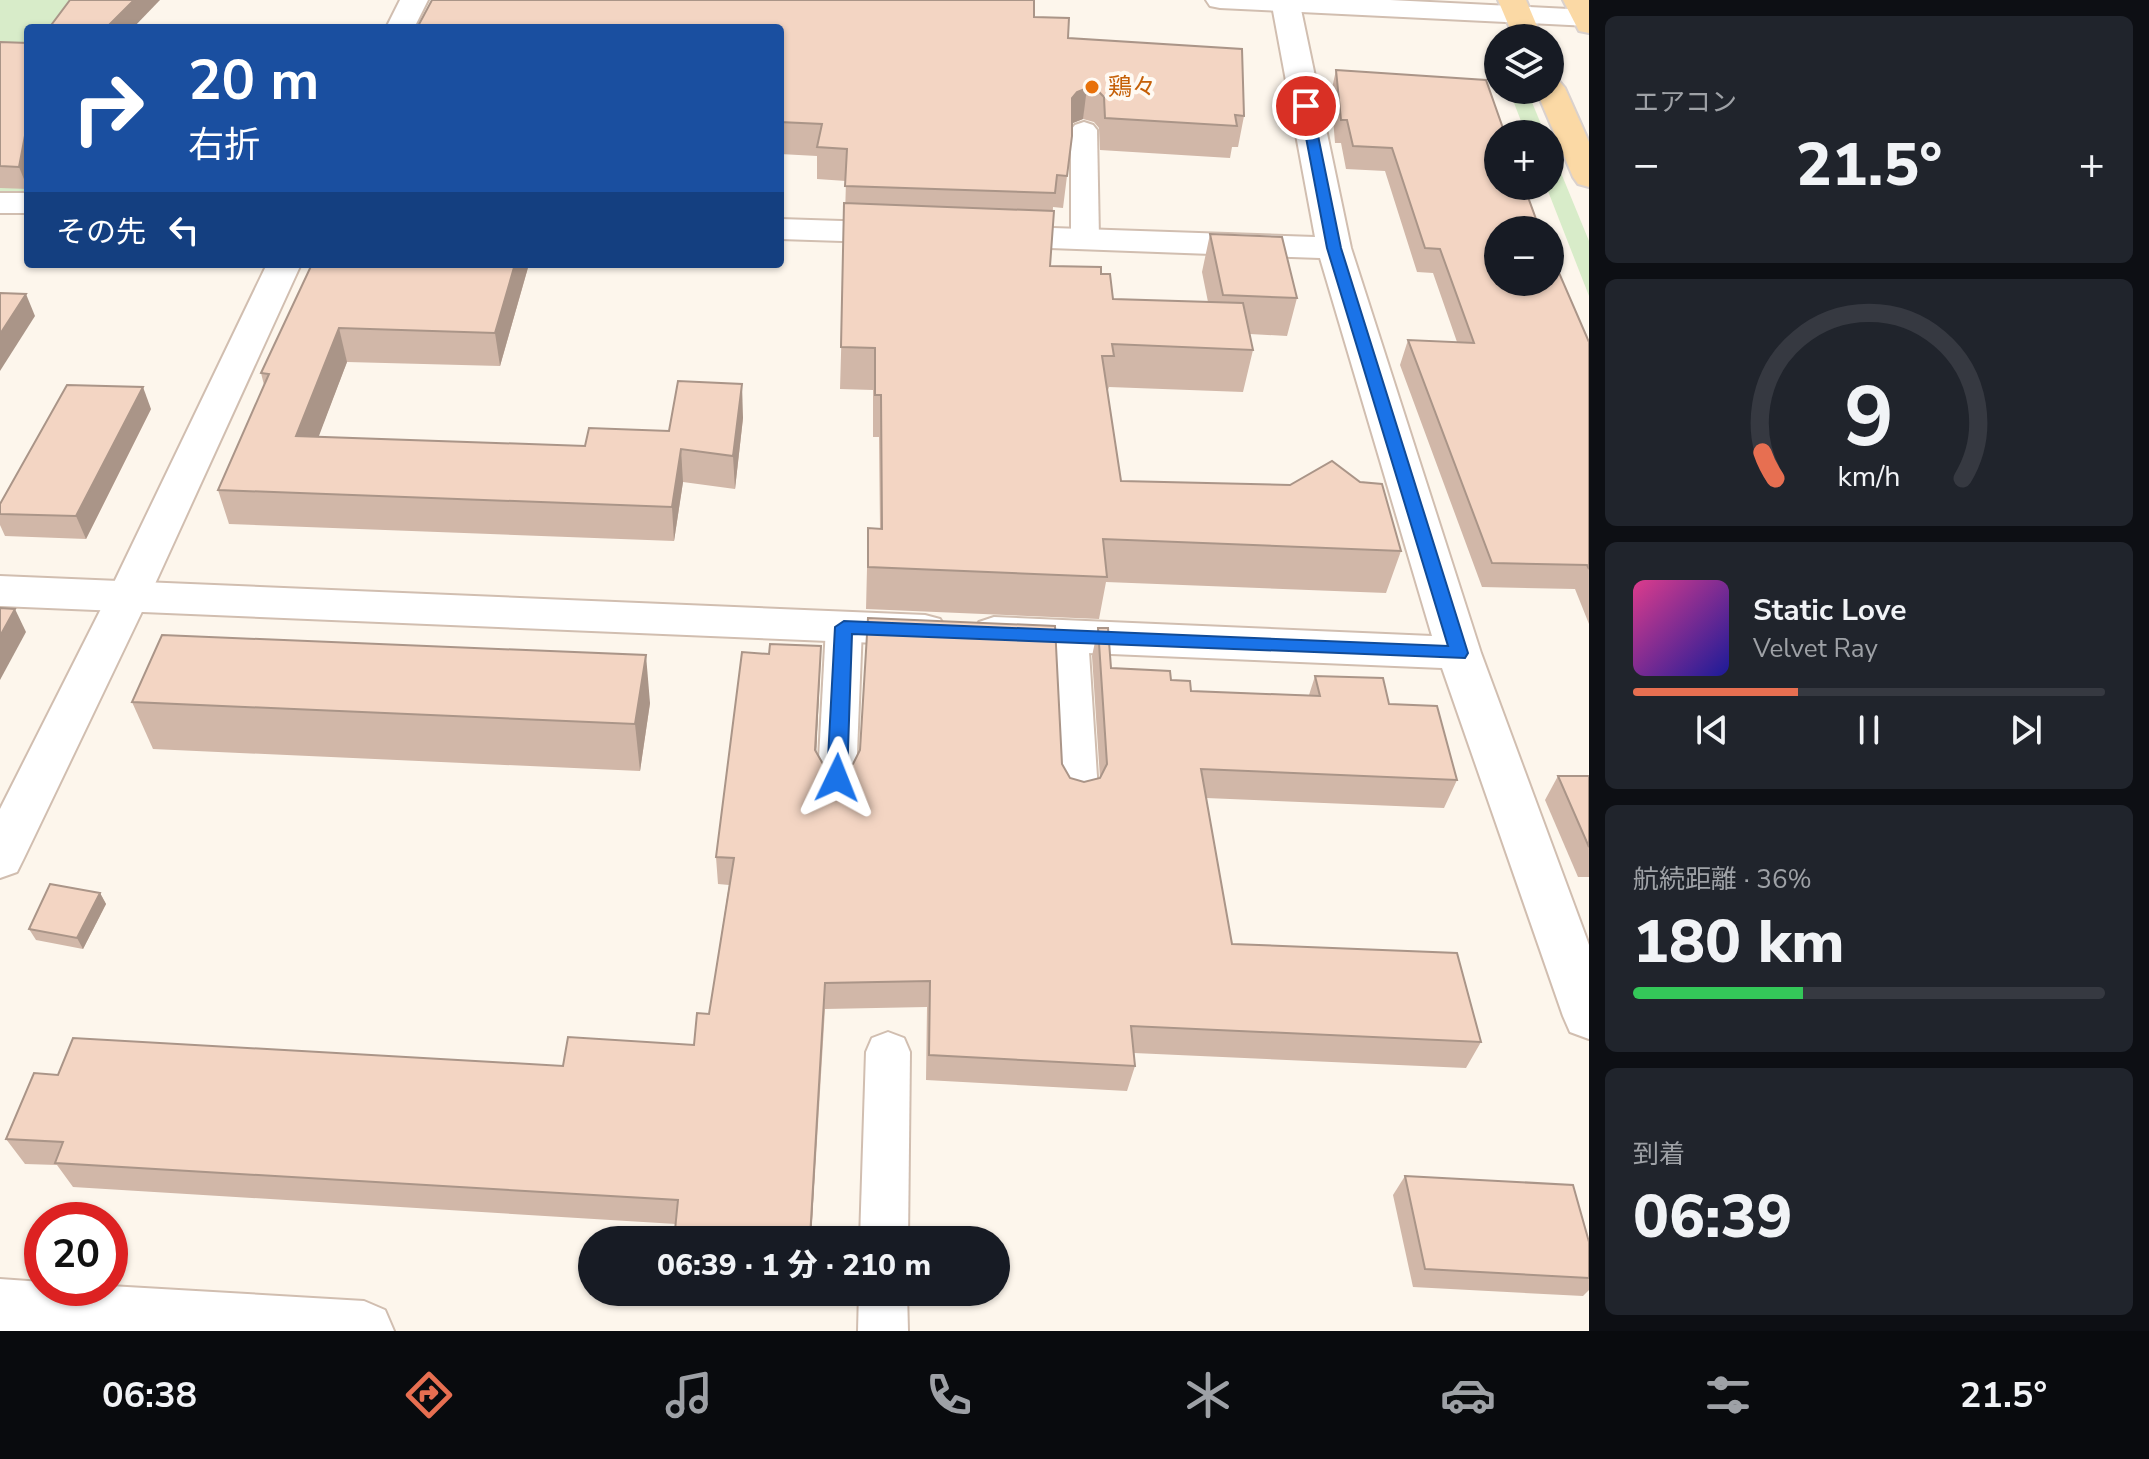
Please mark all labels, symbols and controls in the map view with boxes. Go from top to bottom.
map controls [1484,24,1564,296]
button: layers [1484,24,1564,104]
text: 20 m [188,42,319,119]
icon: right [56,56,160,160]
place label: 鶏々 [1108,71,1156,103]
pin [1272,72,1340,140]
marker: 鶏々 [1083,78,1101,96]
icon: arrive [1284,84,1328,128]
text: エアコン [1633,85,1737,120]
button: + [1484,120,1564,200]
text: 右折 [188,121,260,170]
text: 21.5° [1796,124,1942,206]
text: − [1633,135,1659,195]
text: + [2079,135,2105,195]
icon: left [162,208,206,252]
text: その先 [56,212,146,253]
button: − [1484,216,1564,296]
text: 9 [1844,360,1894,473]
text: km/h [1838,457,1900,496]
text: Static Love [1753,590,1907,631]
text: Velvet Ray [1753,631,1878,666]
icon: previous [1690,708,1734,752]
icon: pause [1847,708,1891,752]
icon: next [2004,708,2048,752]
position arrow [795,736,879,820]
text: 航続距離 · 36% [1633,862,1812,897]
text: 180 km [1633,901,1845,983]
text: 到着 [1633,1137,1685,1172]
text: 06:39 [1633,1176,1793,1258]
speed limit sign: 20 [24,1202,128,1306]
text: 06:39 · 1 分 · 210 m [657,1245,931,1286]
icon: directions [401,1367,457,1423]
icon: music [661,1367,717,1423]
icon: phone [921,1367,977,1423]
icon: climate [1180,1367,1236,1423]
icon: car [1440,1367,1496,1423]
icon: filters [1700,1367,1756,1423]
text: 06:38 [102,1371,197,1420]
text: 21.5° [1960,1371,2047,1420]

